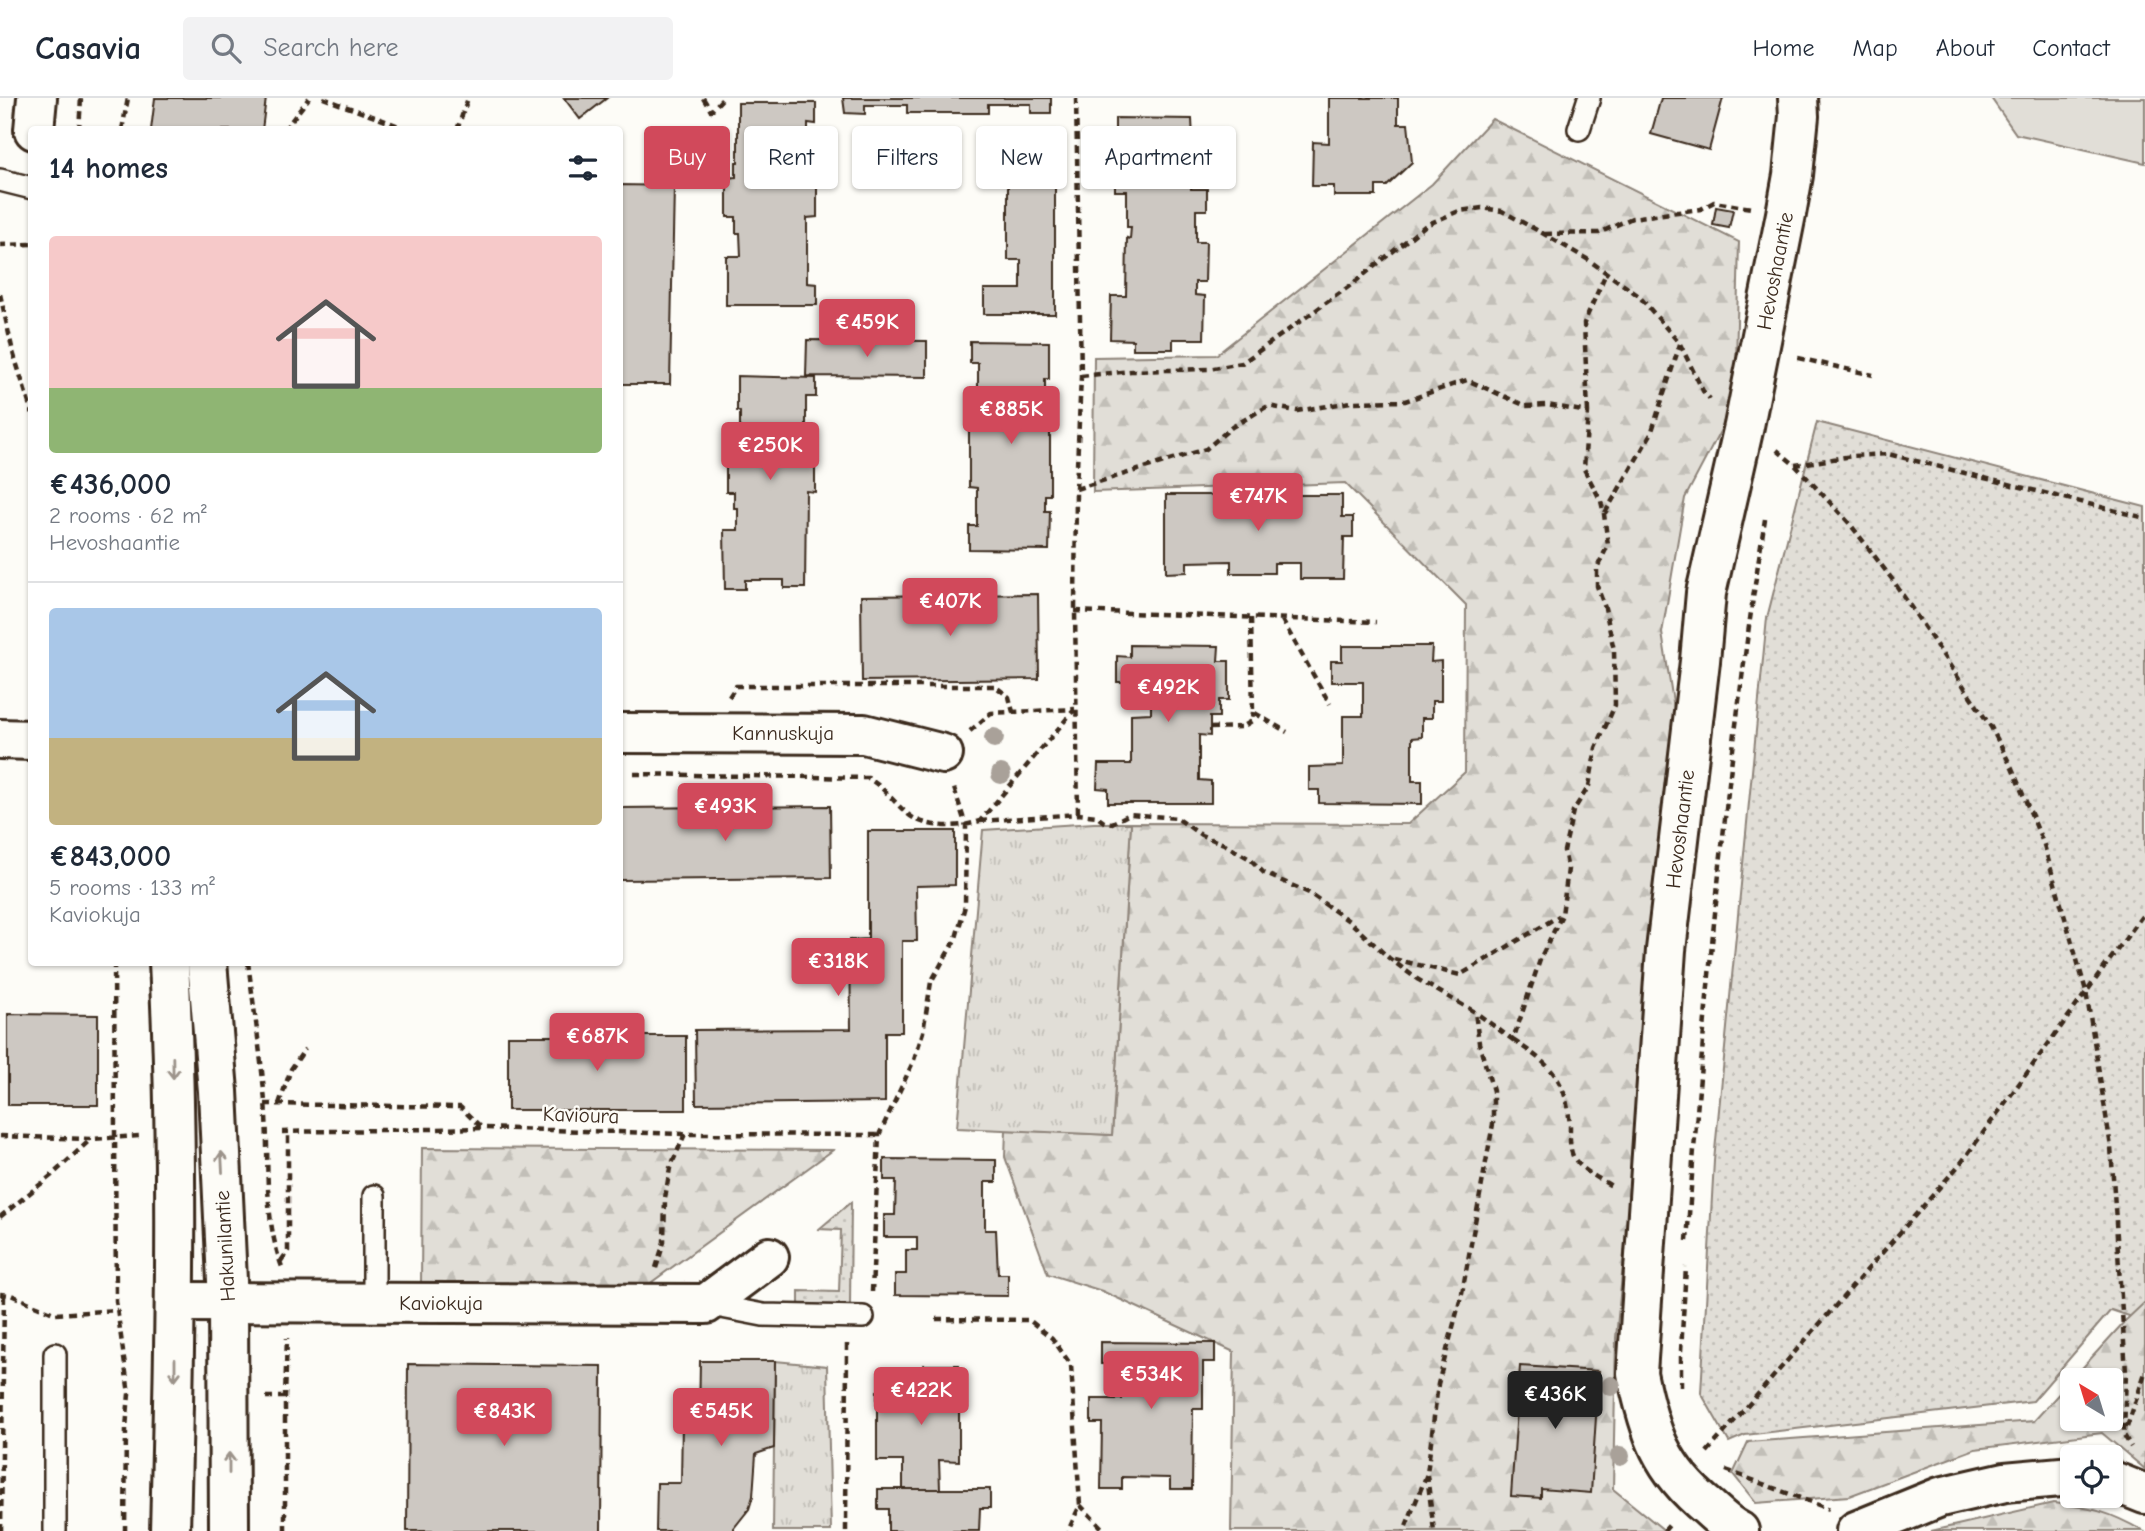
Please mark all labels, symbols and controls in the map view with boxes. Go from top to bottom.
search box [183,17,673,80]
text: Casavia [35,29,141,67]
icon: search [207,29,245,67]
text: Search here [263,33,399,63]
text: Home [1753,34,1814,62]
text: Map [1852,34,1898,62]
text: About [1936,34,1994,62]
text: Contact [2032,34,2110,62]
chip: Buy [644,126,730,189]
chip: Rent [744,126,838,189]
chip: Filters [852,126,962,189]
chip: New [976,126,1067,189]
chip: Apartment [1081,126,1236,189]
icon: filters [564,149,602,187]
text: 14 homes [49,151,168,186]
street label: Hevoshaantie [1752,210,1798,332]
icon: home [263,281,389,407]
pin: €459K [818,300,916,359]
text: €459K [835,308,899,335]
pin: €885K [962,386,1060,446]
text: €885K [979,395,1043,422]
pin: €250K [721,422,819,482]
text: €250K [737,431,803,458]
text: €436,000 [49,467,171,502]
pin: €747K [1209,474,1307,533]
text: €747K [1229,482,1287,509]
text: 2 rooms · 62 m² [49,502,207,529]
text: Hevoshaantie [49,529,180,556]
pin: €407K [901,578,999,638]
text: €407K [918,587,982,614]
icon: home [263,653,389,779]
pin: €492K [1119,664,1217,724]
text: €492K [1136,673,1200,700]
street label: Kannuskuja [732,721,834,745]
street label: Hevoshaantie [1661,768,1699,890]
pin: €493K [676,784,774,843]
text: €493K [694,792,756,819]
text: €843,000 [49,839,171,874]
text: 5 rooms · 133 m² [49,874,215,901]
text: Kaviokuja [49,901,141,928]
pin: €318K [789,939,887,998]
text: €318K [808,947,868,974]
pin: €687K [548,1014,646,1073]
text: €687K [566,1022,628,1049]
one-way arrow [166,1057,179,1080]
street label: Kavioura [542,1102,620,1128]
one-way arrow [215,1151,228,1174]
street label: Hakunilantie [210,1190,240,1302]
street label: Kaviokuja [399,1291,483,1315]
pin: €534K [1102,1352,1200,1411]
one-way arrow [168,1359,181,1382]
text: €534K [1119,1360,1183,1387]
pin: €422K [872,1368,970,1427]
north arrow [2060,1368,2123,1432]
map controls [2060,1368,2123,1508]
pin: €436K [1506,1372,1604,1431]
text: €422K [890,1376,952,1403]
text: €436K [1524,1380,1586,1407]
pin: €843K [455,1388,553,1448]
pin: €545K [672,1388,770,1448]
text: €843K [473,1397,535,1424]
text: €545K [689,1397,753,1424]
button: locate [2060,1445,2123,1508]
one-way arrow [222,1452,236,1475]

